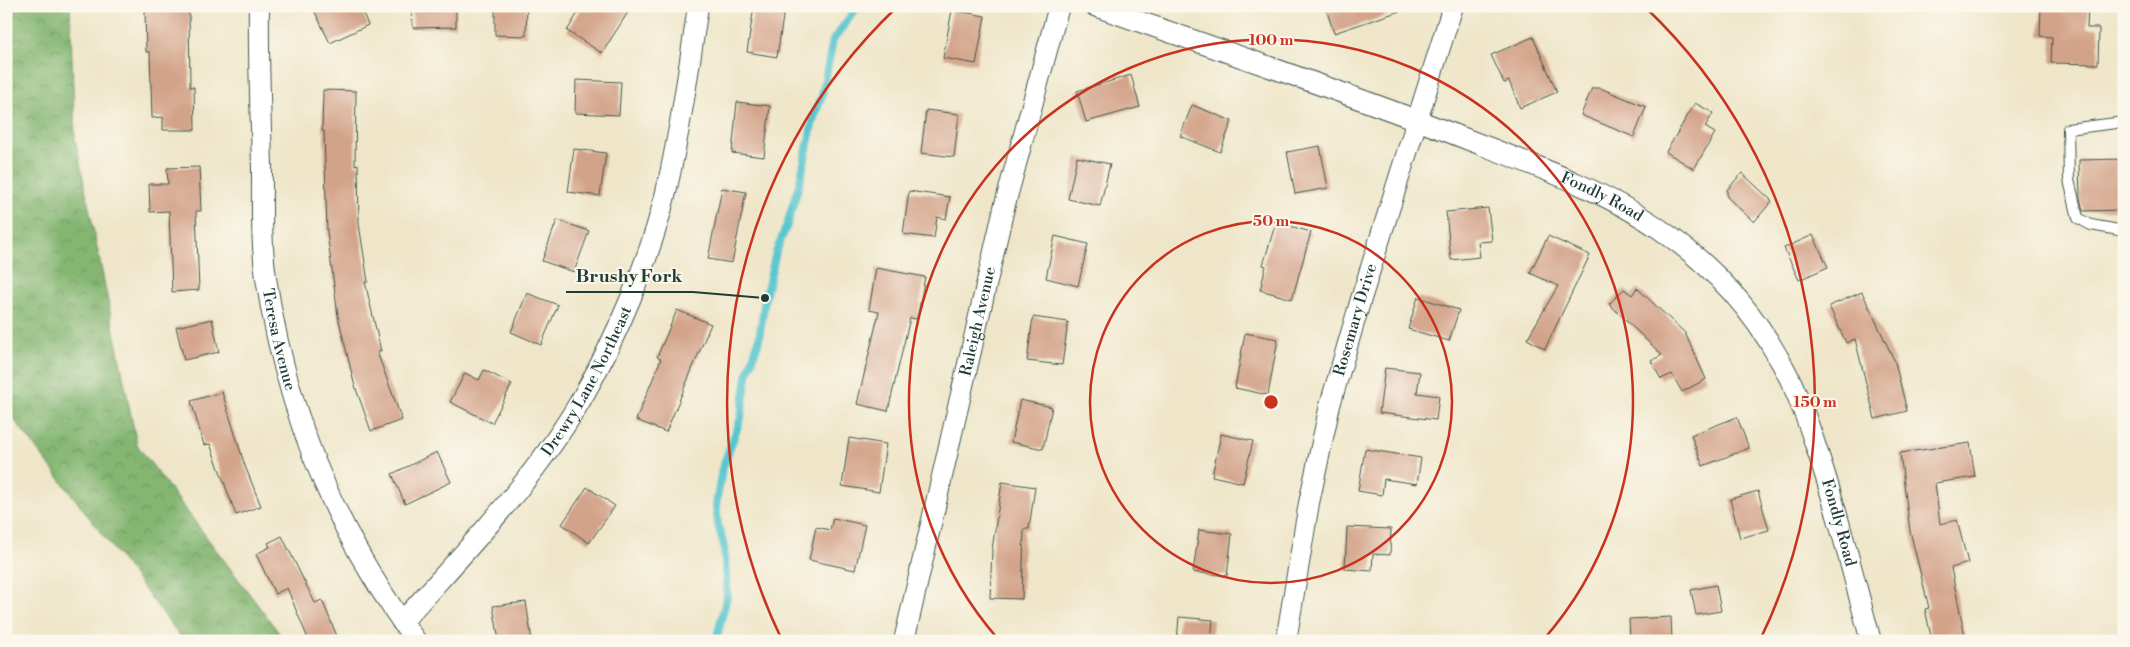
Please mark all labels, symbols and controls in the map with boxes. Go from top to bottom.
text: 100 m [1249,31,1294,50]
street label: Fondly Road [1558,167,1647,226]
text: 50 m [1253,212,1289,231]
callout: Brushy Fork [566,259,693,292]
street label: Rosemary Drive [1329,261,1382,378]
text: Brushy Fork [576,265,683,288]
street label: Raleigh Avenue [956,265,1000,378]
street label: Teresa Avenue [258,287,300,393]
street label: Drewry Lane Northeast [537,303,636,460]
centre of rings [1262,393,1280,411]
text: 150 m [1793,393,1837,412]
street label: Fondly Road [1817,476,1861,569]

